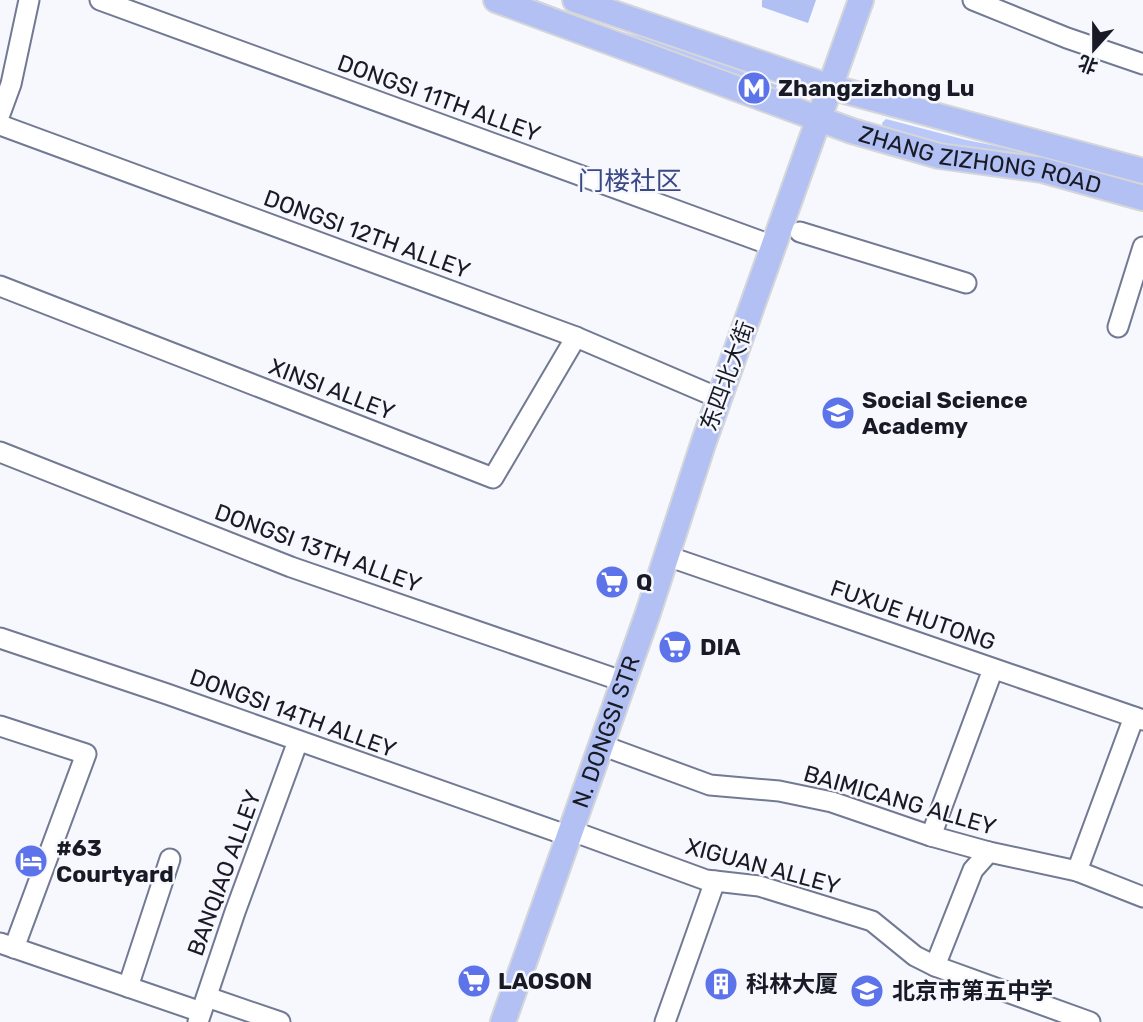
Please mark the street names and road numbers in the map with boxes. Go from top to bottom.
street label: DONGSI 11TH ALLEY [334,48,544,148]
street label: ZHANG ZIZHONG ROAD [856,120,1105,200]
street label: DONGSI 12TH ALLEY [260,184,474,284]
street label: 东四北大街 [694,317,760,435]
street label: XINSI ALLEY [265,352,399,426]
street label: DONGSI 13TH ALLEY [211,498,425,598]
street label: FUXUE HUTONG [827,574,999,656]
street label: N. DONGSI STR [566,652,646,811]
street label: DONGSI 14TH ALLEY [186,663,400,763]
street label: BAIMICANG ALLEY [801,759,1000,841]
street label: BANQIAO ALLEY [181,786,267,960]
street label: XIGUAN ALLEY [683,832,843,900]

